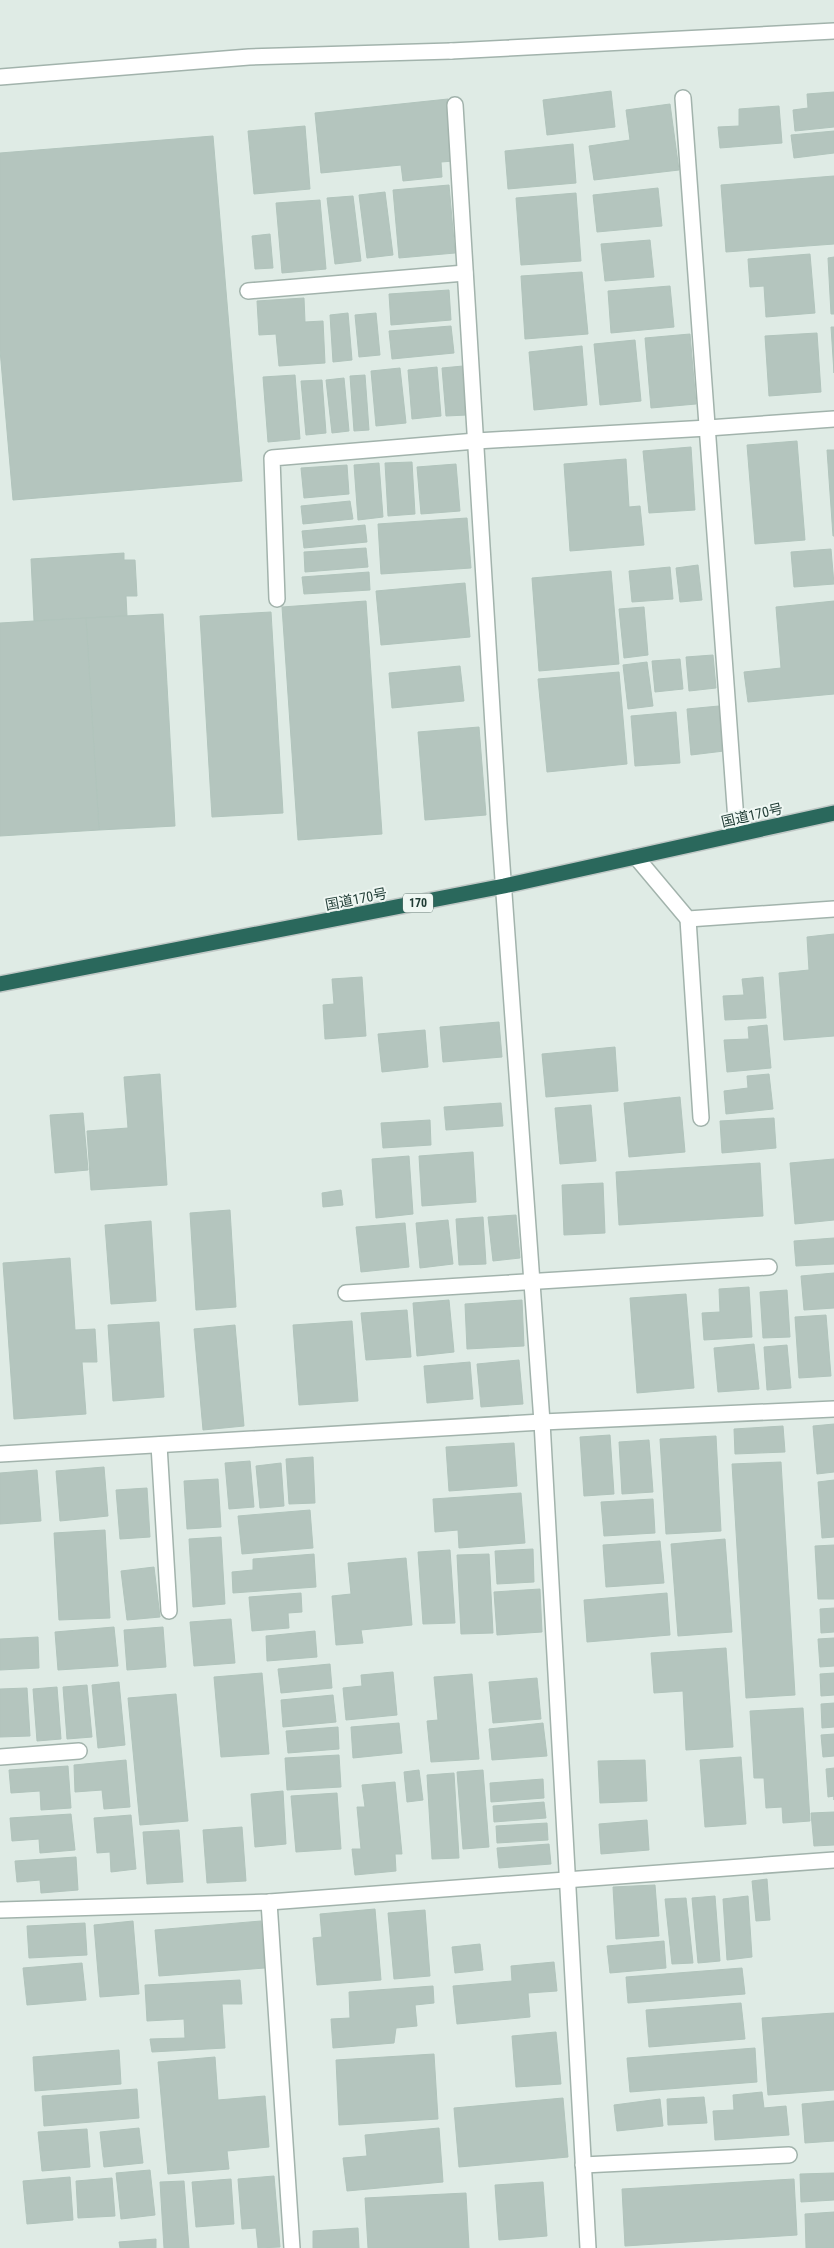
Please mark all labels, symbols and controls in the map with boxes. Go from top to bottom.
street label: 国道170号 [720,800,784,830]
street label: 国道170号 [324,885,388,913]
road number: 170 [403,894,433,912]

